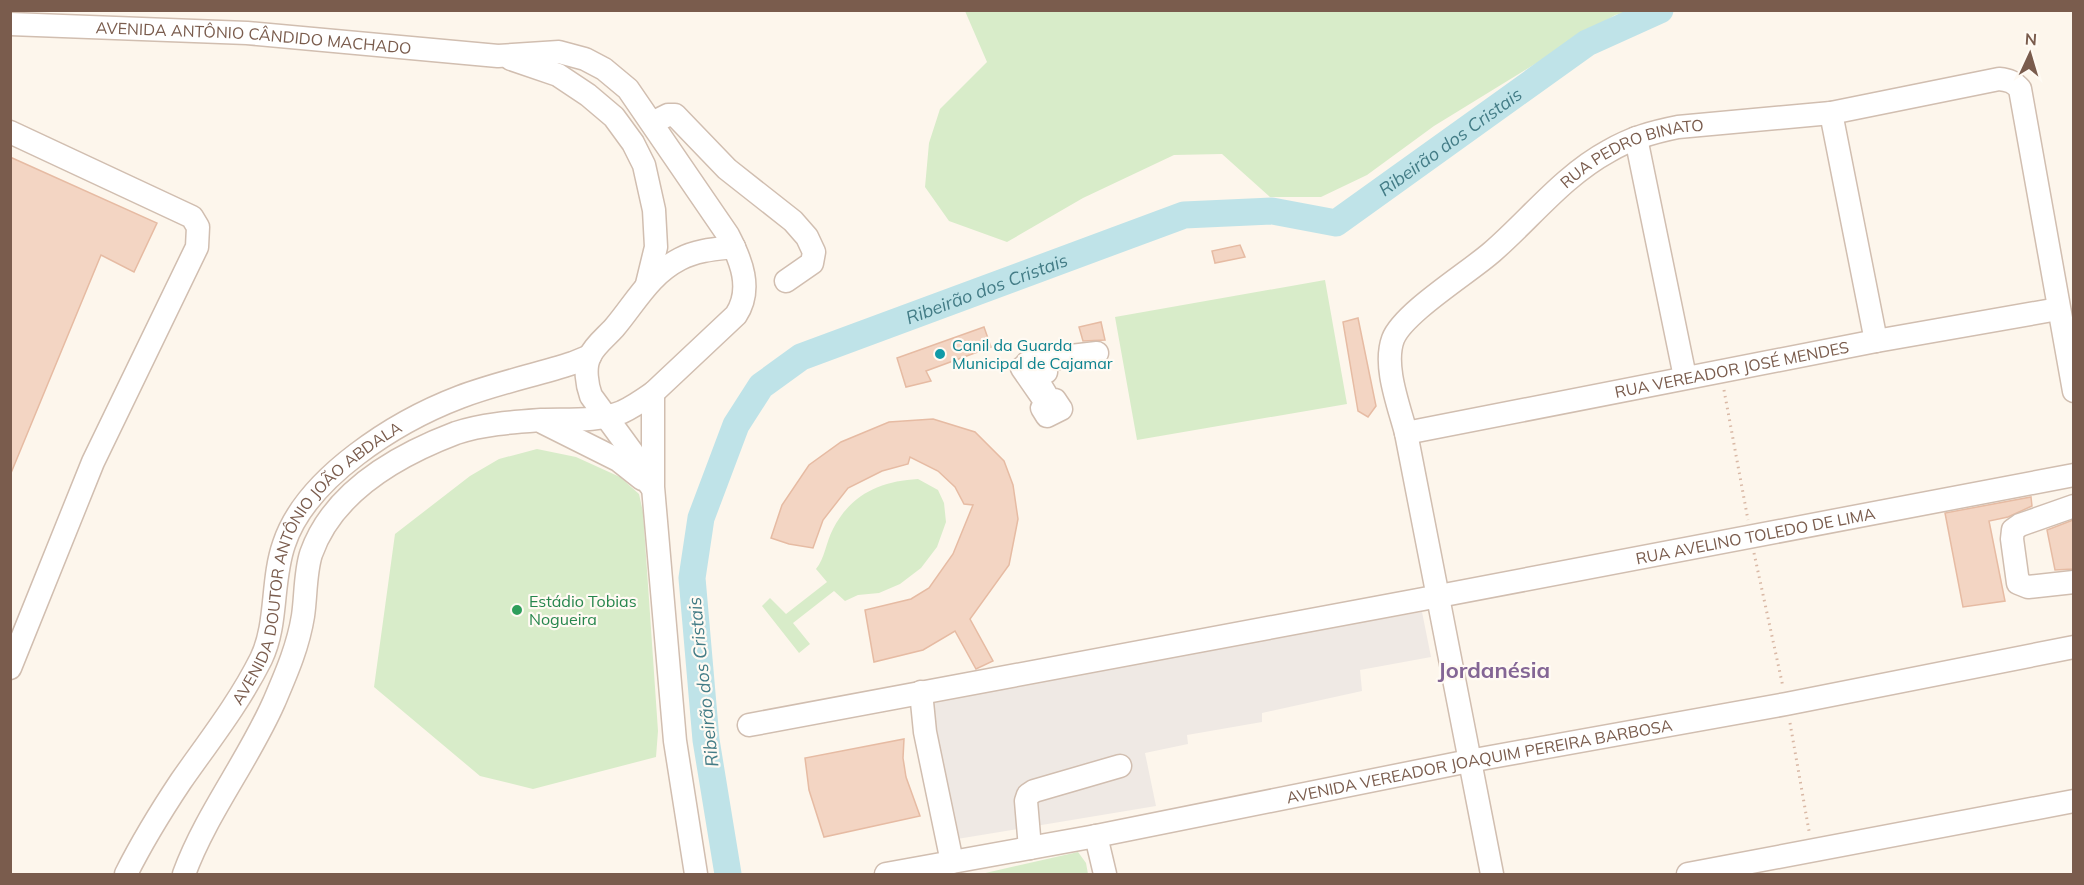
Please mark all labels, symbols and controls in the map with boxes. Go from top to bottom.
street label: AVENIDA ANTÔNIO CÂNDIDO MACHADO [95,17,412,58]
north arrow [2000,24,2060,84]
text: N [2024,29,2038,49]
water label: Ribeirão dos Cristais [1374,82,1526,201]
street label: RUA PEDRO BINATO [1556,115,1704,192]
water label: Ribeirão dos Cristais [902,248,1071,329]
place label: Canil da Guarda Municipal de Cajamar [952,335,1113,373]
street label: RUA VEREADOR JOSÉ MENDES [1613,337,1851,402]
marker: Canil da Guarda Municipal de Cajamar [933,347,947,361]
street label: AVENIDA DOUTOR ANTÔNIO JOÃO ABDALA [227,417,405,708]
street label: RUA AVELINO TOLEDO DE LIMA [1634,503,1877,568]
place label: Estádio Tobias Nogueira [529,591,637,629]
water label: Ribeirão dos Cristais [683,596,723,768]
marker: Estádio Tobias Nogueira [510,603,524,617]
district label: Jordanésia [1438,656,1550,684]
street label: AVENIDA VEREADOR JOAQUIM PEREIRA BARBOSA [1285,715,1674,807]

